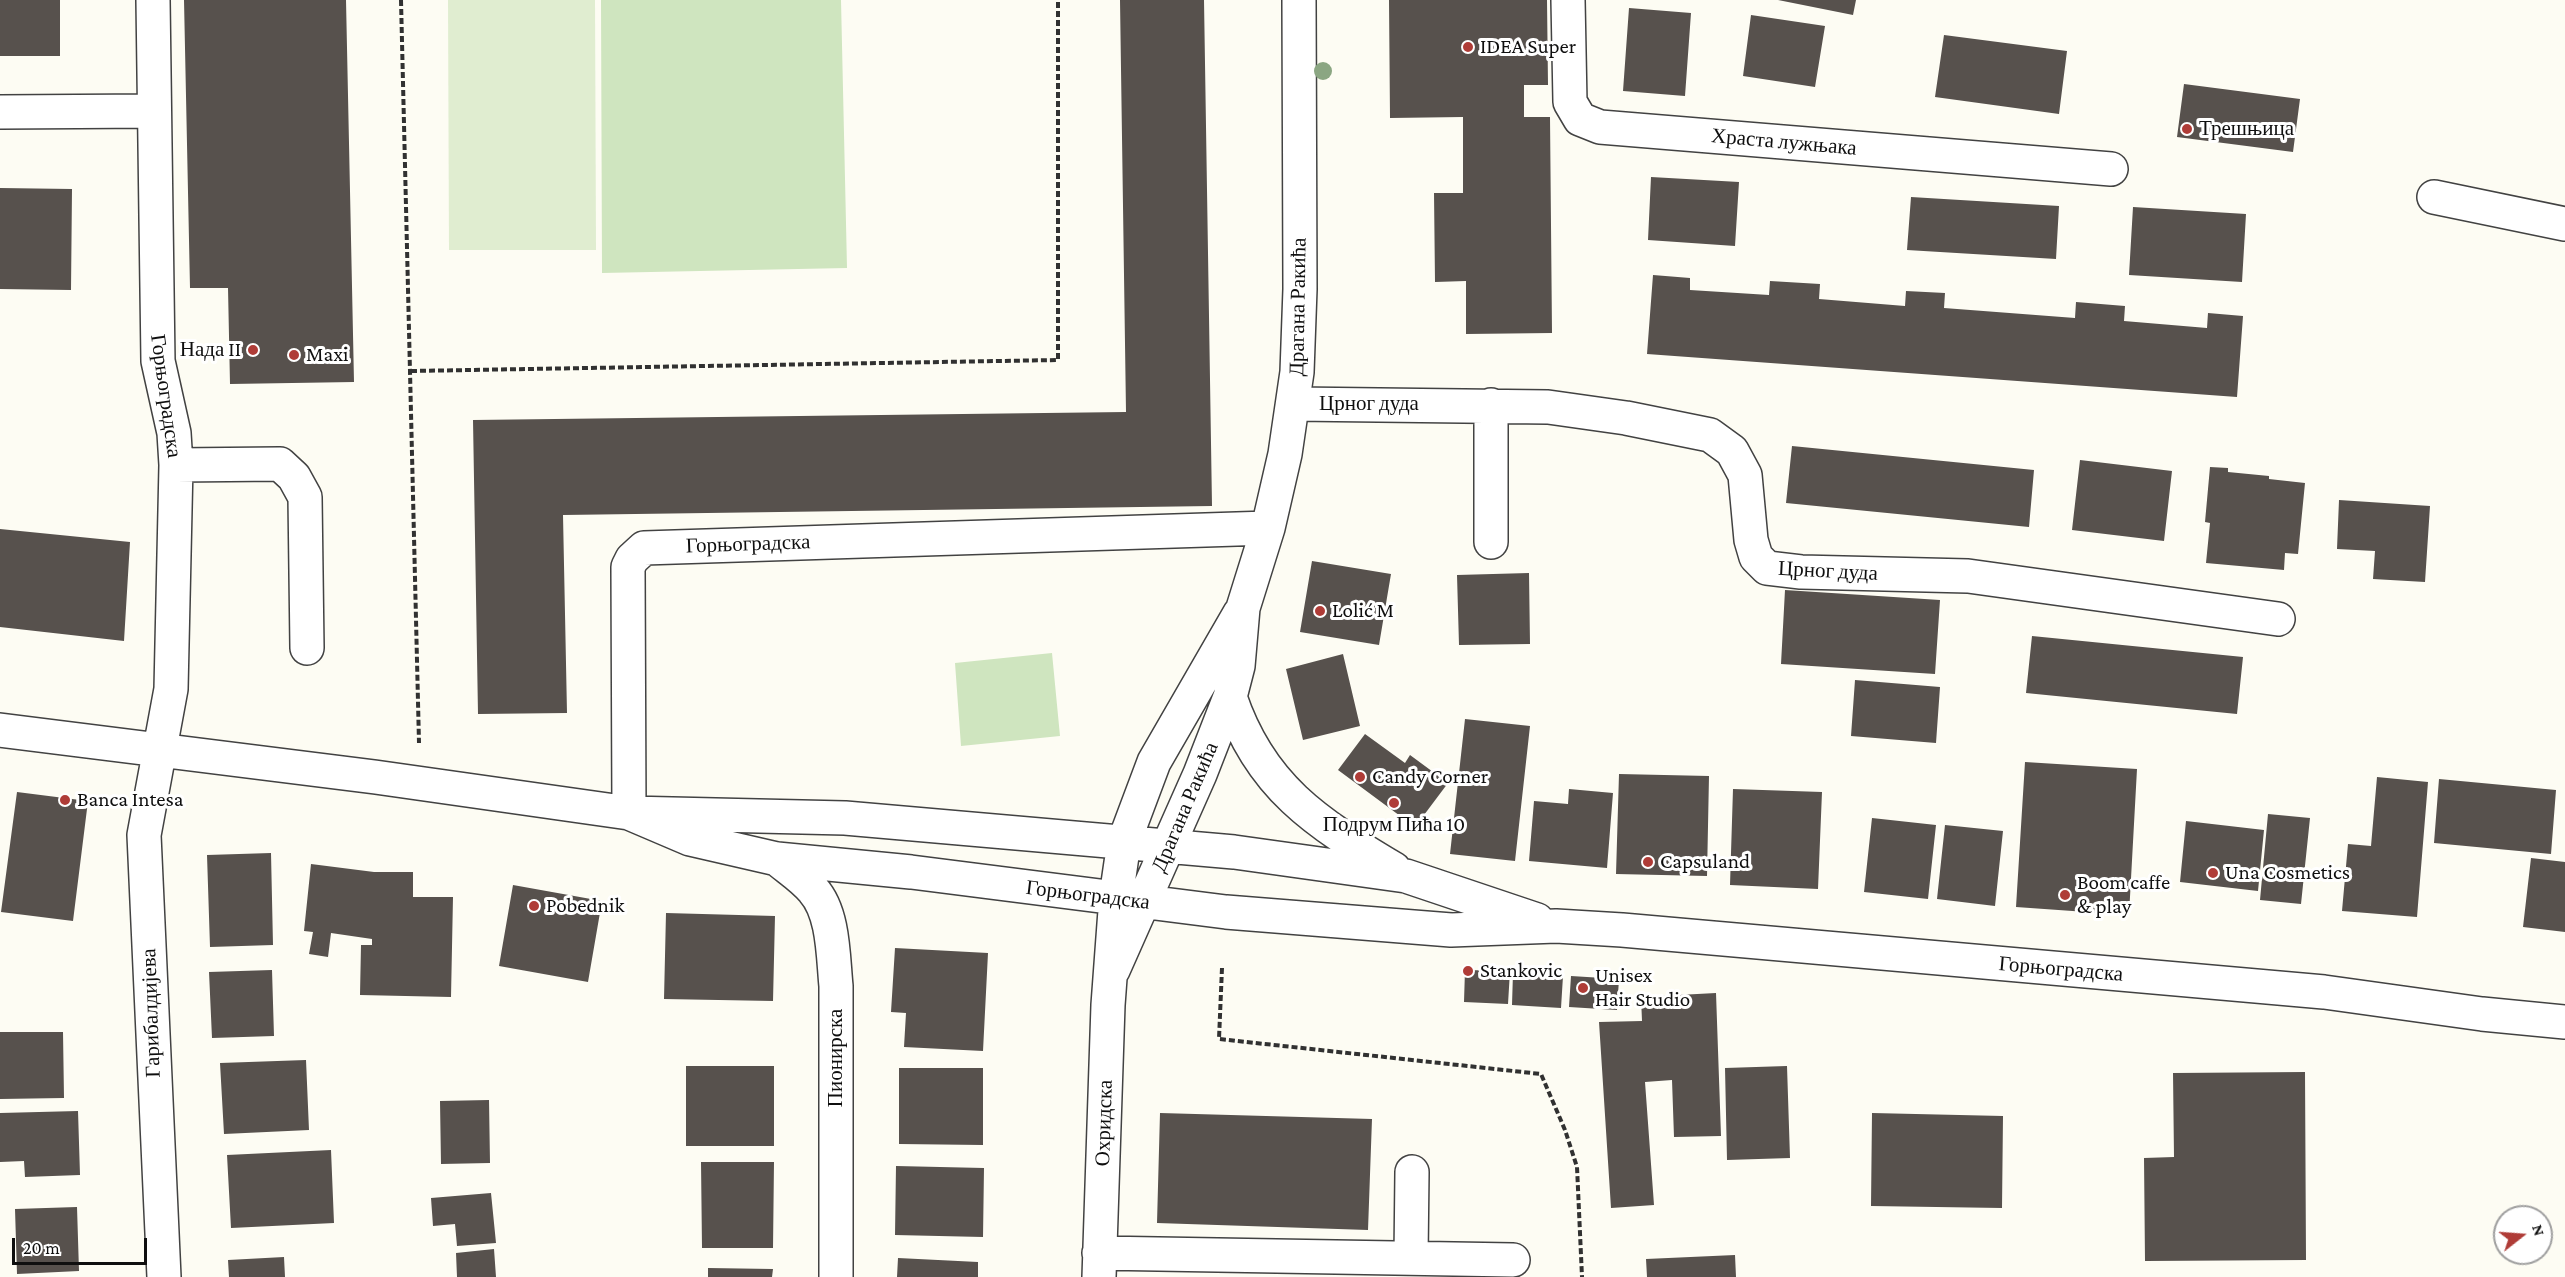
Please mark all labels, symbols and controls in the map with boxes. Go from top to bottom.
place label: IDEA Super [1480,34,1576,60]
marker: IDEA Super [1461,40,1475,54]
place label: Трешњица [2199,116,2294,142]
marker: Трешњица [2180,122,2194,136]
street label: Храста лужњака [1710,123,1858,161]
street label: Драгана Ракића [1284,237,1312,377]
street label: Горњоградска [145,333,187,459]
place label: Нада II [180,337,241,363]
place label: Maxi [306,342,349,368]
marker: Нада II [246,343,260,357]
marker: Maxi [287,348,301,362]
street label: Црног дуда [1319,391,1419,417]
street label: Горњоградска [685,529,811,559]
street label: Црног дуда [1777,556,1879,586]
place label: Lolić M [1332,598,1394,624]
marker: Lolić M [1313,604,1327,618]
street label: Драгана Ракића [1146,738,1224,876]
place label: Candy Corner [1372,764,1488,790]
marker: Candy Corner [1353,770,1367,784]
place label: Banca Intesa [77,787,183,813]
marker: Banca Intesa [58,793,72,807]
marker: Подрум Пића 10 [1387,796,1401,810]
place label: Подрум Пића 10 [1323,812,1465,838]
place label: Capsuland [1660,849,1750,875]
marker: Capsuland [1641,855,1655,869]
place label: Una Cosmetics [2225,860,2350,886]
marker: Una Cosmetics [2206,866,2220,880]
place label: Boom caffe & play [2077,870,2170,920]
street label: Горњоградска [1025,875,1151,915]
marker: Boom caffe & play [2058,888,2072,902]
place label: Pobednik [546,893,624,919]
marker: Pobednik [527,899,541,913]
street label: Гарибалдијева [136,948,166,1078]
street label: Горњоградска [1998,951,2124,987]
place label: Stankovic [1480,958,1562,984]
place label: Unisex Hair Studio [1595,963,1690,1013]
marker: Stankovic [1461,964,1475,978]
marker: Unisex Hair Studio [1576,981,1590,995]
street label: Пионирска [823,1009,849,1107]
street label: Охридска [1090,1079,1118,1167]
north arrow [2493,1205,2553,1265]
text: N [2529,1222,2549,1238]
scale bar [15,1226,150,1264]
text: 20 m [23,1238,60,1258]

